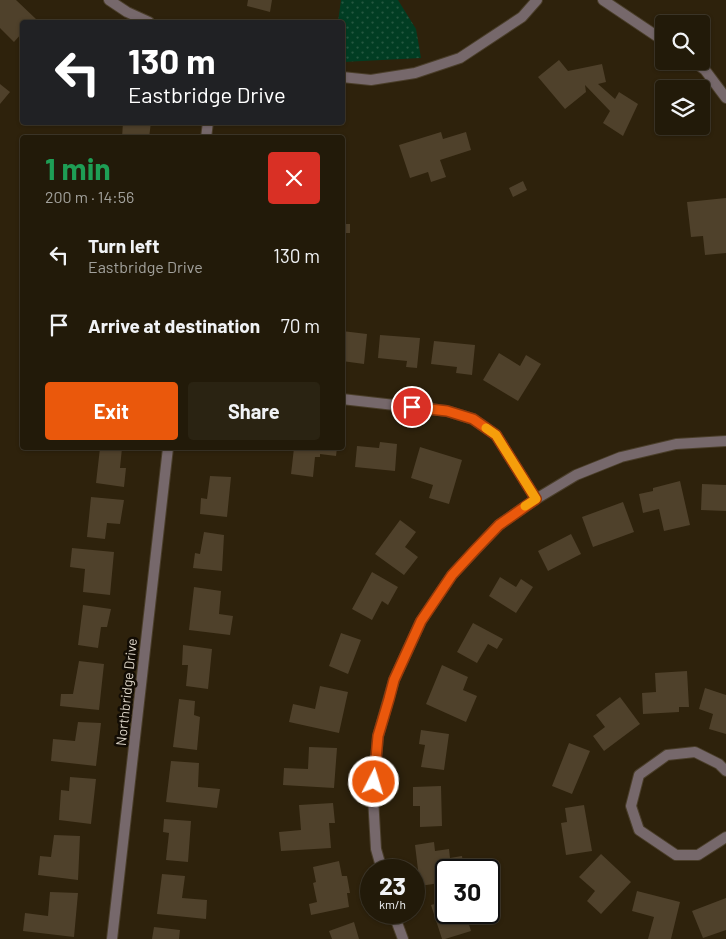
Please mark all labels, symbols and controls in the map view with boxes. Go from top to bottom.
map controls [655,15,710,135]
button: search [655,15,710,70]
text: 130 m [128,39,215,81]
icon: left [45,40,110,105]
button: layers [655,80,710,135]
text: Eastbridge Drive [128,81,286,107]
text: 1 min [45,150,111,186]
button: close [268,152,320,204]
text: 200 m · 14:56 [45,187,134,206]
text: Turn left [88,234,159,257]
icon: left [45,241,73,269]
text: 130 m [273,244,320,267]
text: Eastbridge Drive [88,257,203,276]
icon: arrive [45,311,73,339]
text: Arrive at destination [88,314,260,337]
text: 70 m [281,314,320,337]
button: Exit [45,382,178,440]
button: Share [188,382,320,440]
pin [391,386,433,428]
icon: arrive [398,393,426,421]
street label: Northbridge Drive [112,637,140,747]
position arrow [347,755,399,807]
speed limit sign: 30 [435,859,500,924]
text: 23 [379,870,406,900]
text: km/h [379,897,406,911]

